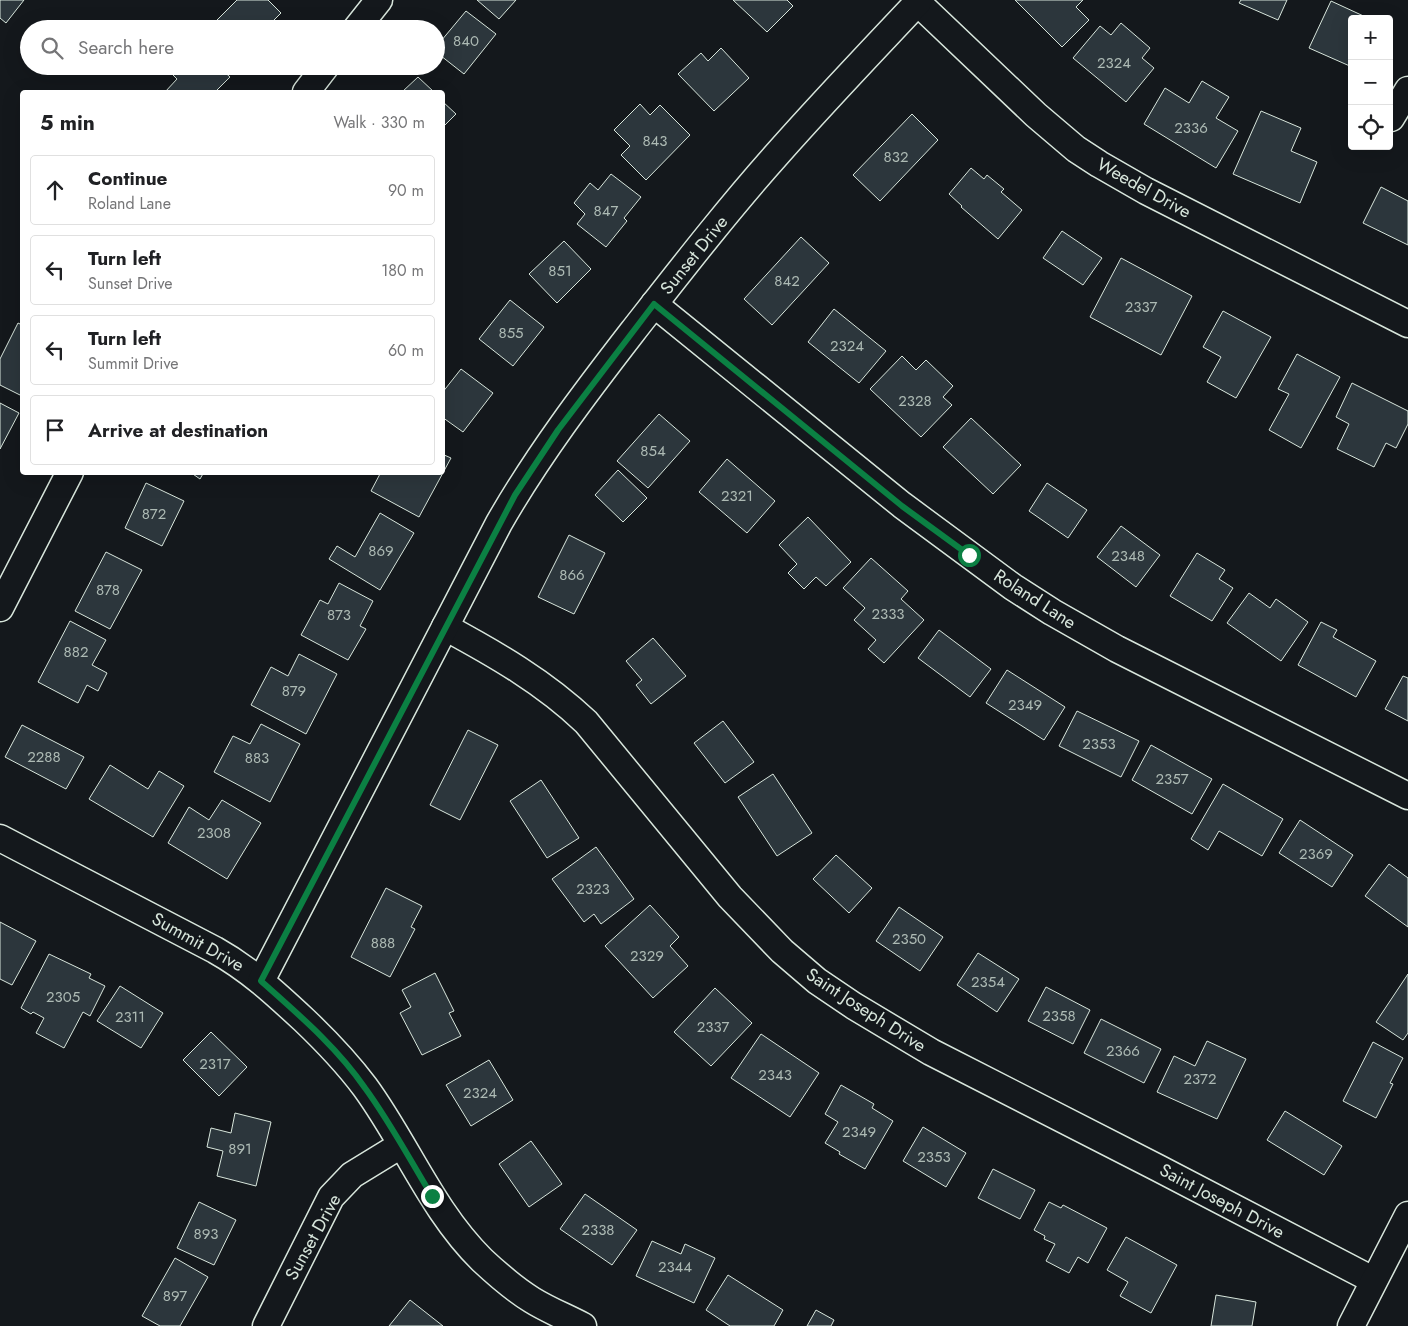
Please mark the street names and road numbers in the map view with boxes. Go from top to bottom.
street label: Weedel Drive [1092,151,1196,225]
street label: Sunset Drive [654,210,734,300]
street label: Roland Lane [989,563,1081,635]
street label: Summit Drive [147,906,249,978]
street label: Saint Joseph Drive [801,961,931,1059]
street label: Saint Joseph Drive [1155,1157,1289,1245]
street label: Sunset Drive [279,1189,347,1285]

